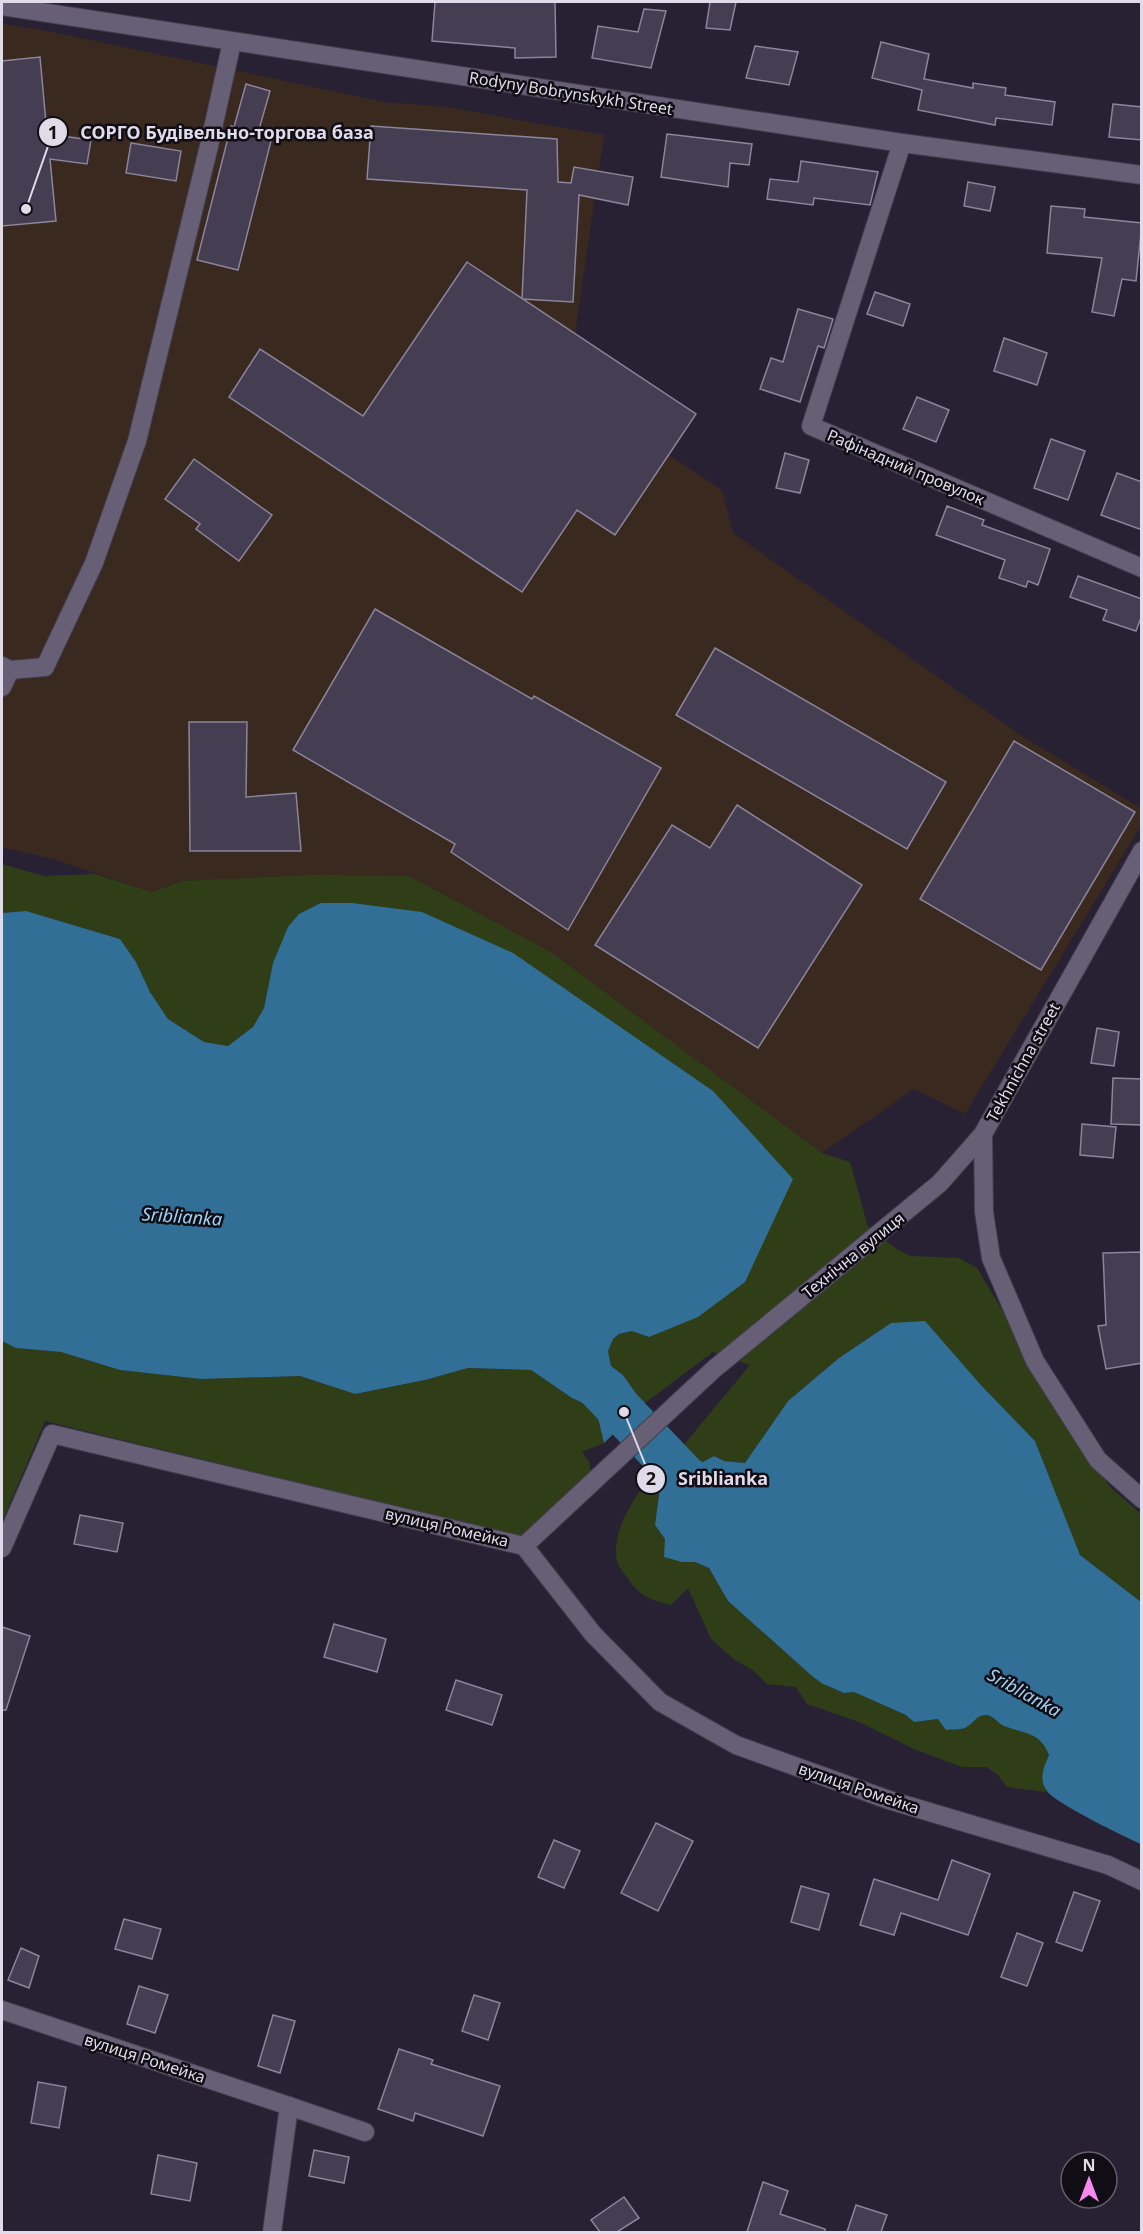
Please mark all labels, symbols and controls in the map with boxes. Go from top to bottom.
street label: Rodyny Bobrynskykh Street [468,66,675,120]
callout: СОРГО Будівельно-торгова база [38,114,386,150]
text: 1 [48,120,58,144]
text: СОРГО Будівельно-торгова база [80,120,374,144]
street label: Рафінадний провулок [824,424,988,510]
street label: Tekhnichna street [981,998,1065,1126]
water label: Sriblianka [141,1201,223,1231]
street label: Технічна вулиця [797,1207,909,1303]
callout: Sriblianka [636,1461,780,1497]
text: 2 [646,1466,656,1490]
text: Sriblianka [678,1466,768,1490]
street label: вулиця Ромейка [383,1502,511,1552]
water label: Sriblianka [984,1662,1065,1722]
street label: вулиця Ромейка [796,1757,922,1819]
street label: вулиця Ромейка [82,2028,208,2088]
north arrow [1059,2150,1119,2210]
text: N [1082,2154,1096,2176]

